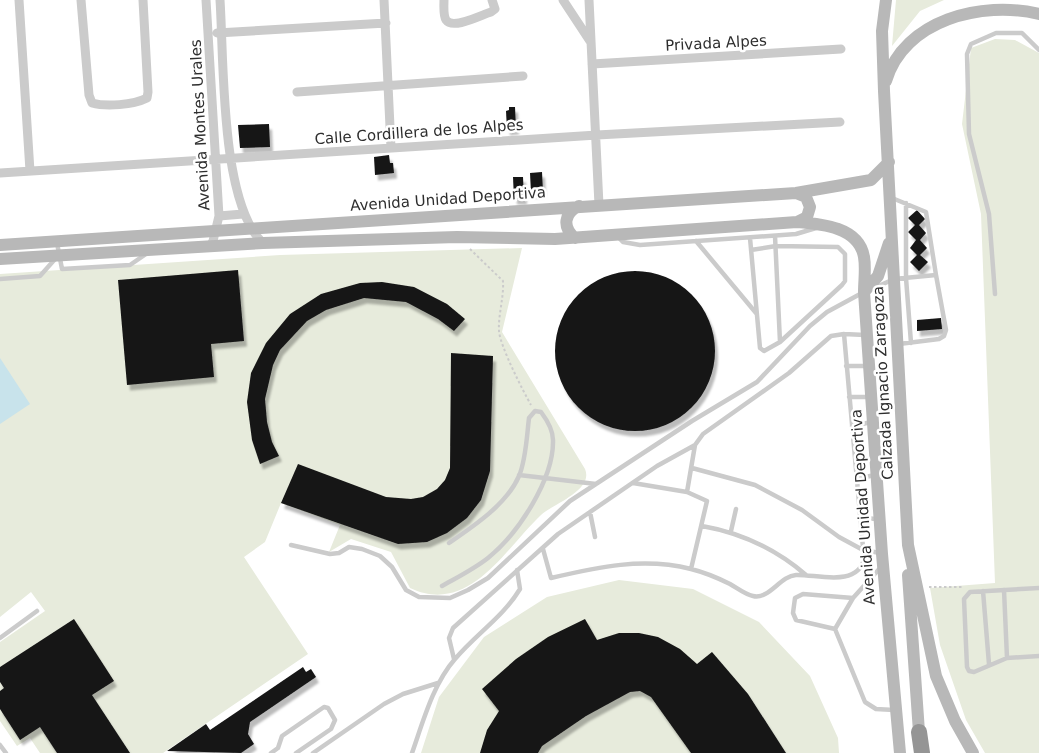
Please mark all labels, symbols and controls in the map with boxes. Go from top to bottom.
street label: Privada Alpes [665,31,767,55]
street label: Avenida Montes Urales [187,39,213,211]
street label: Calle Cordillera de los Alpes [314,116,524,148]
street label: Avenida Unidad Deportiva [350,183,546,215]
street label: Calzada Ignacio Zaragoza [869,286,897,480]
street label: Avenida Unidad Deportiva [847,409,879,605]

